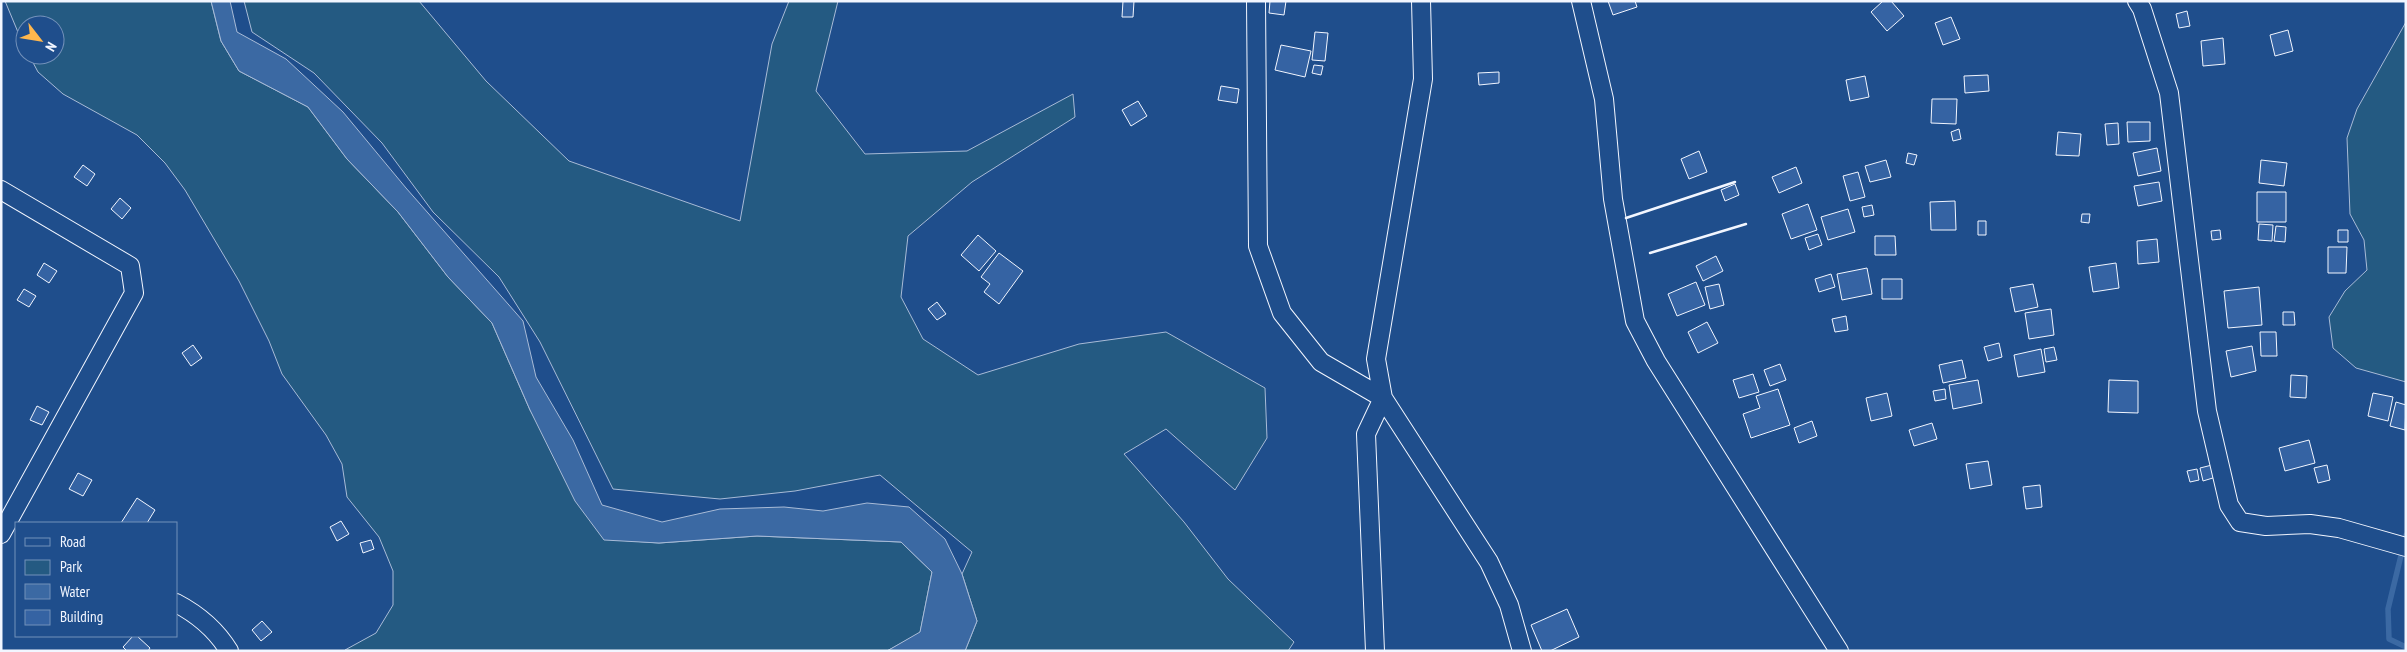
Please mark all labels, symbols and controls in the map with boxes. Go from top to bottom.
north arrow [15,15,65,65]
text: N [41,39,61,55]
legend [15,522,178,637]
text: Road [60,532,86,551]
text: Park [60,557,82,576]
text: Water [60,582,91,601]
text: Building [60,607,103,626]

